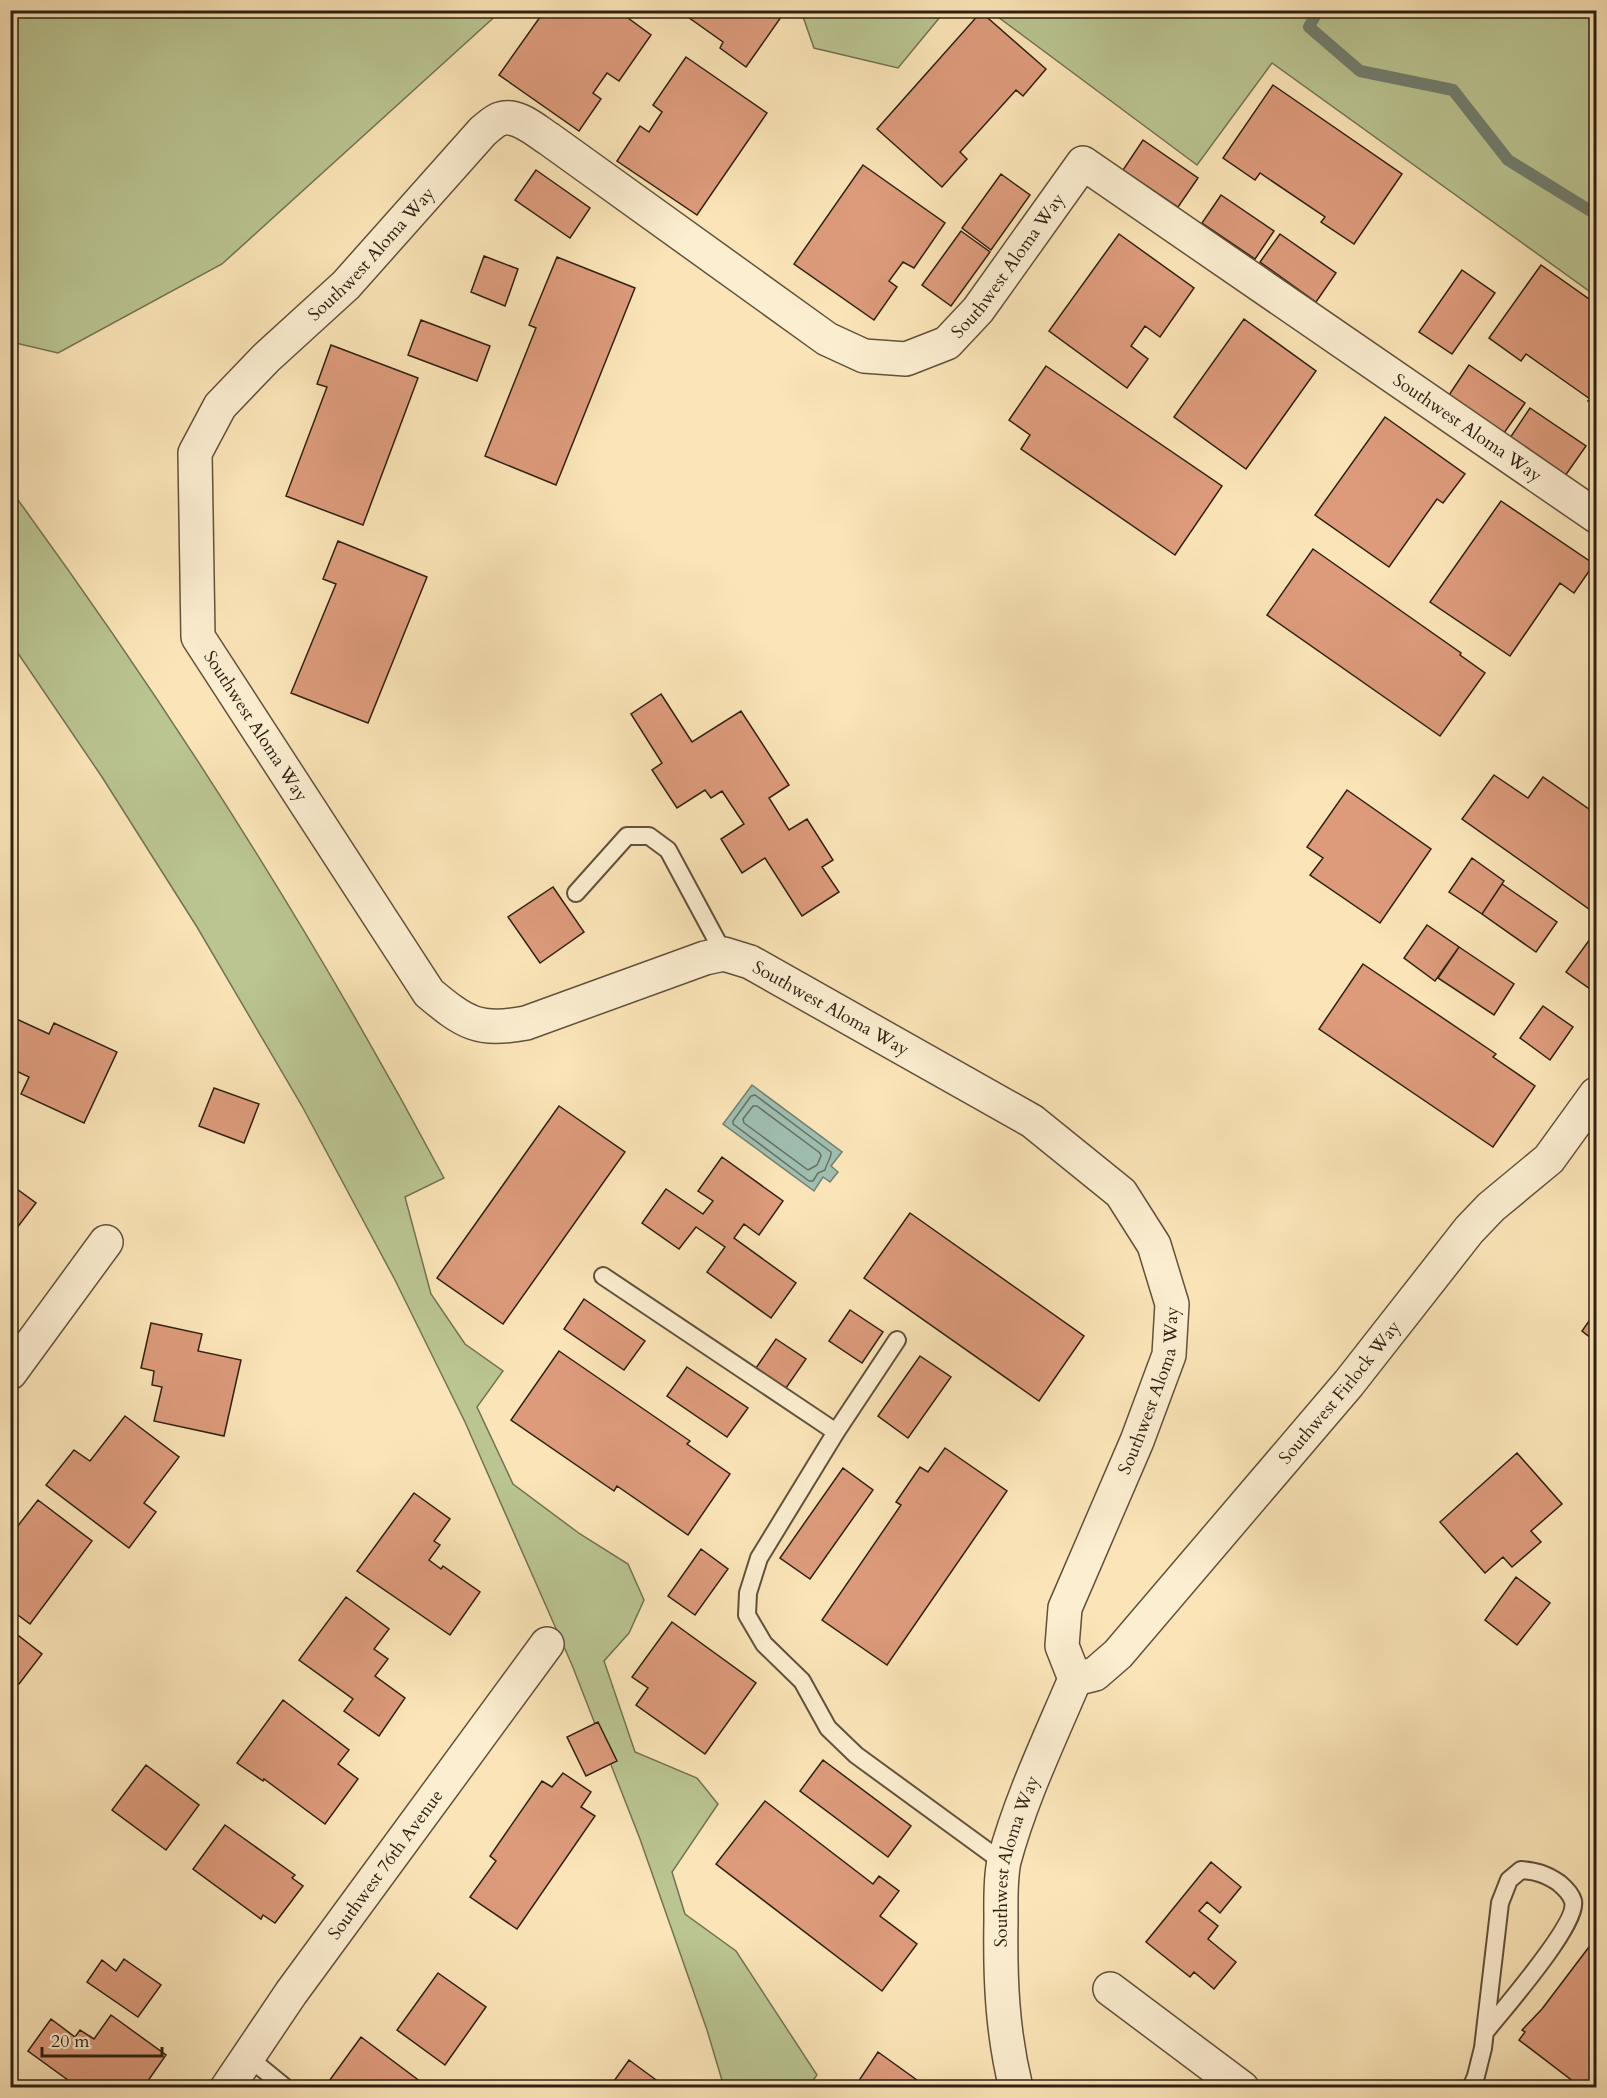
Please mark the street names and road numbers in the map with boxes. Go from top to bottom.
street label: Southwest Aloma Way [303,181,441,327]
street label: Southwest Aloma Way [946,188,1071,344]
street label: Southwest Aloma Way [1388,368,1547,488]
street label: Southwest Aloma Way [197,646,314,807]
street label: Southwest Aloma Way [748,955,914,1062]
street label: Southwest Aloma Way [1112,1305,1185,1478]
street label: Southwest Firlock Way [1273,1315,1407,1470]
street label: Southwest Aloma Way [989,1772,1045,1947]
street label: Southwest 76th Avenue [322,1784,449,1945]

